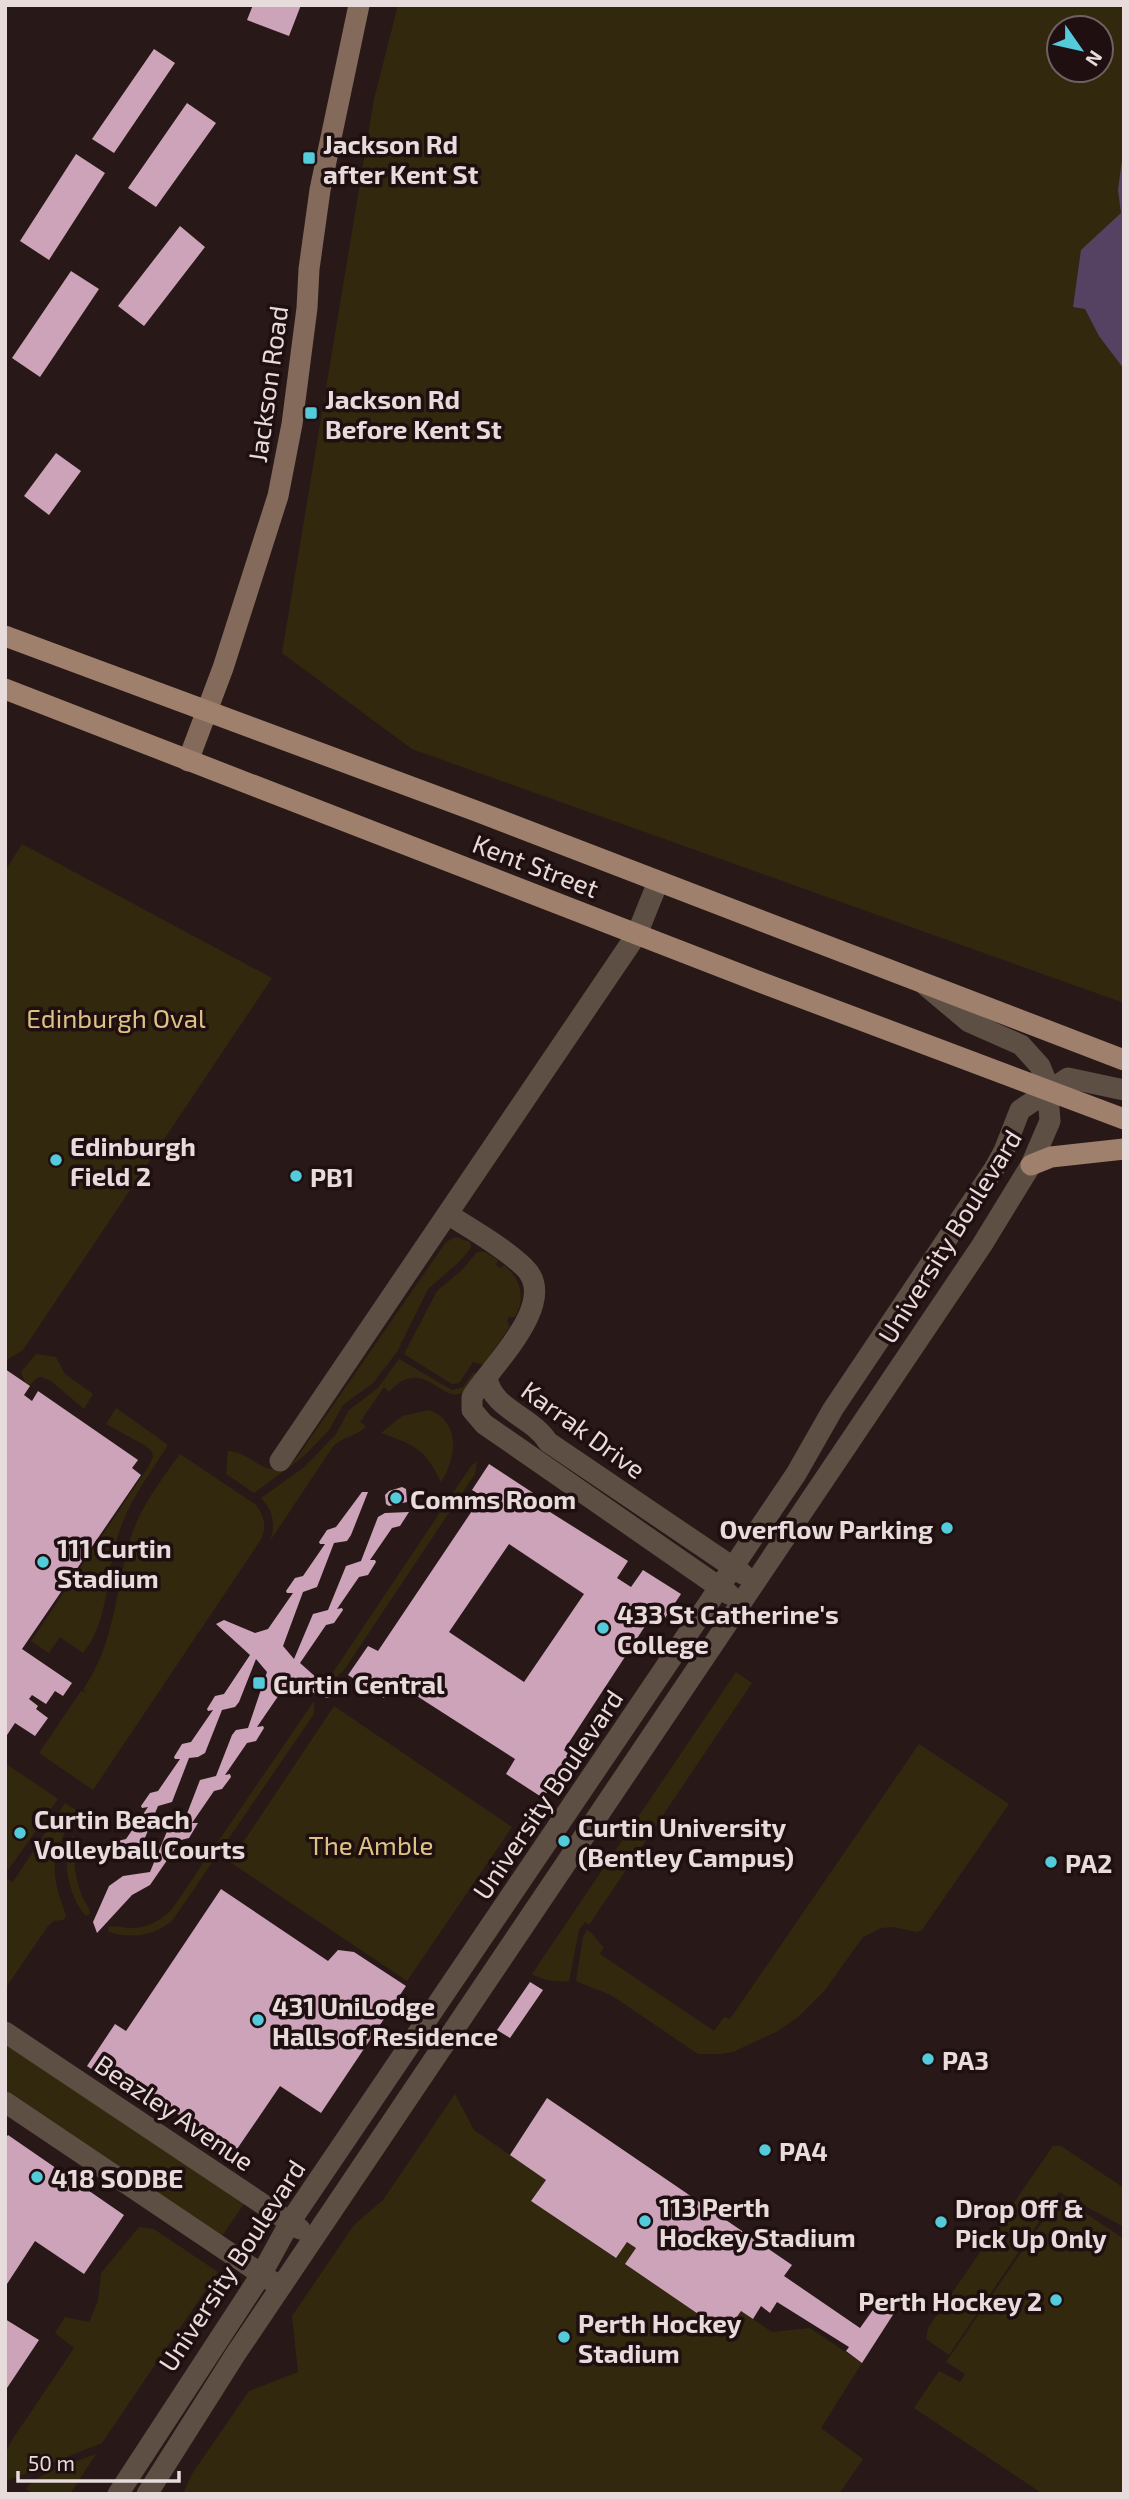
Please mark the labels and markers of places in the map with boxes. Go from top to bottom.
place label: Jackson Rd after Kent St [323,128,479,189]
marker: Jackson Rd after Kent St [301,150,317,166]
place label: Jackson Rd Before Kent St [325,383,502,444]
marker: Jackson Rd Before Kent St [303,405,319,421]
place label: Edinburgh Field 2 [70,1130,196,1191]
marker: Edinburgh Field 2 [48,1152,64,1168]
place label: PB1 [310,1161,354,1192]
marker: PB1 [288,1168,304,1184]
place label: Comms Room [410,1483,576,1514]
marker: Comms Room [388,1490,404,1506]
place label: Overflow Parking [719,1513,933,1544]
marker: Overflow Parking [939,1520,955,1536]
place label: 111 Curtin Stadium [57,1532,172,1593]
marker: 111 Curtin Stadium [35,1554,51,1570]
place label: 433 St Catherine's College [617,1598,839,1659]
marker: 433 St Catherine's College [595,1620,611,1636]
place label: Curtin Central [273,1668,445,1699]
marker: Curtin Central [251,1675,267,1691]
place label: Curtin Beach Volleyball Courts [34,1803,245,1865]
place label: Curtin University (Bentley Campus) [578,1811,794,1873]
marker: Curtin Beach Volleyball Courts [12,1825,28,1841]
marker: Curtin University (Bentley Campus) [556,1833,572,1849]
place label: PA2 [1065,1847,1112,1878]
marker: PA2 [1043,1854,1059,1870]
place label: 431 UniLodge Halls of Residence [272,1990,498,2051]
marker: 431 UniLodge Halls of Residence [250,2012,266,2028]
place label: PA3 [942,2044,989,2075]
marker: PA3 [920,2051,936,2067]
place label: PA4 [779,2135,828,2166]
marker: PA4 [757,2142,773,2158]
place label: 418 SODBE [51,2162,183,2193]
marker: 418 SODBE [29,2169,45,2185]
place label: 113 Perth Hockey Stadium [659,2191,856,2253]
place label: Drop Off & Pick Up Only [955,2192,1107,2254]
marker: 113 Perth Hockey Stadium [637,2213,653,2229]
marker: Drop Off & Pick Up Only [933,2214,949,2230]
place label: Perth Hockey 2 [858,2285,1042,2317]
marker: Perth Hockey 2 [1048,2292,1064,2308]
place label: Perth Hockey Stadium [578,2307,742,2368]
marker: Perth Hockey Stadium [556,2329,572,2345]

